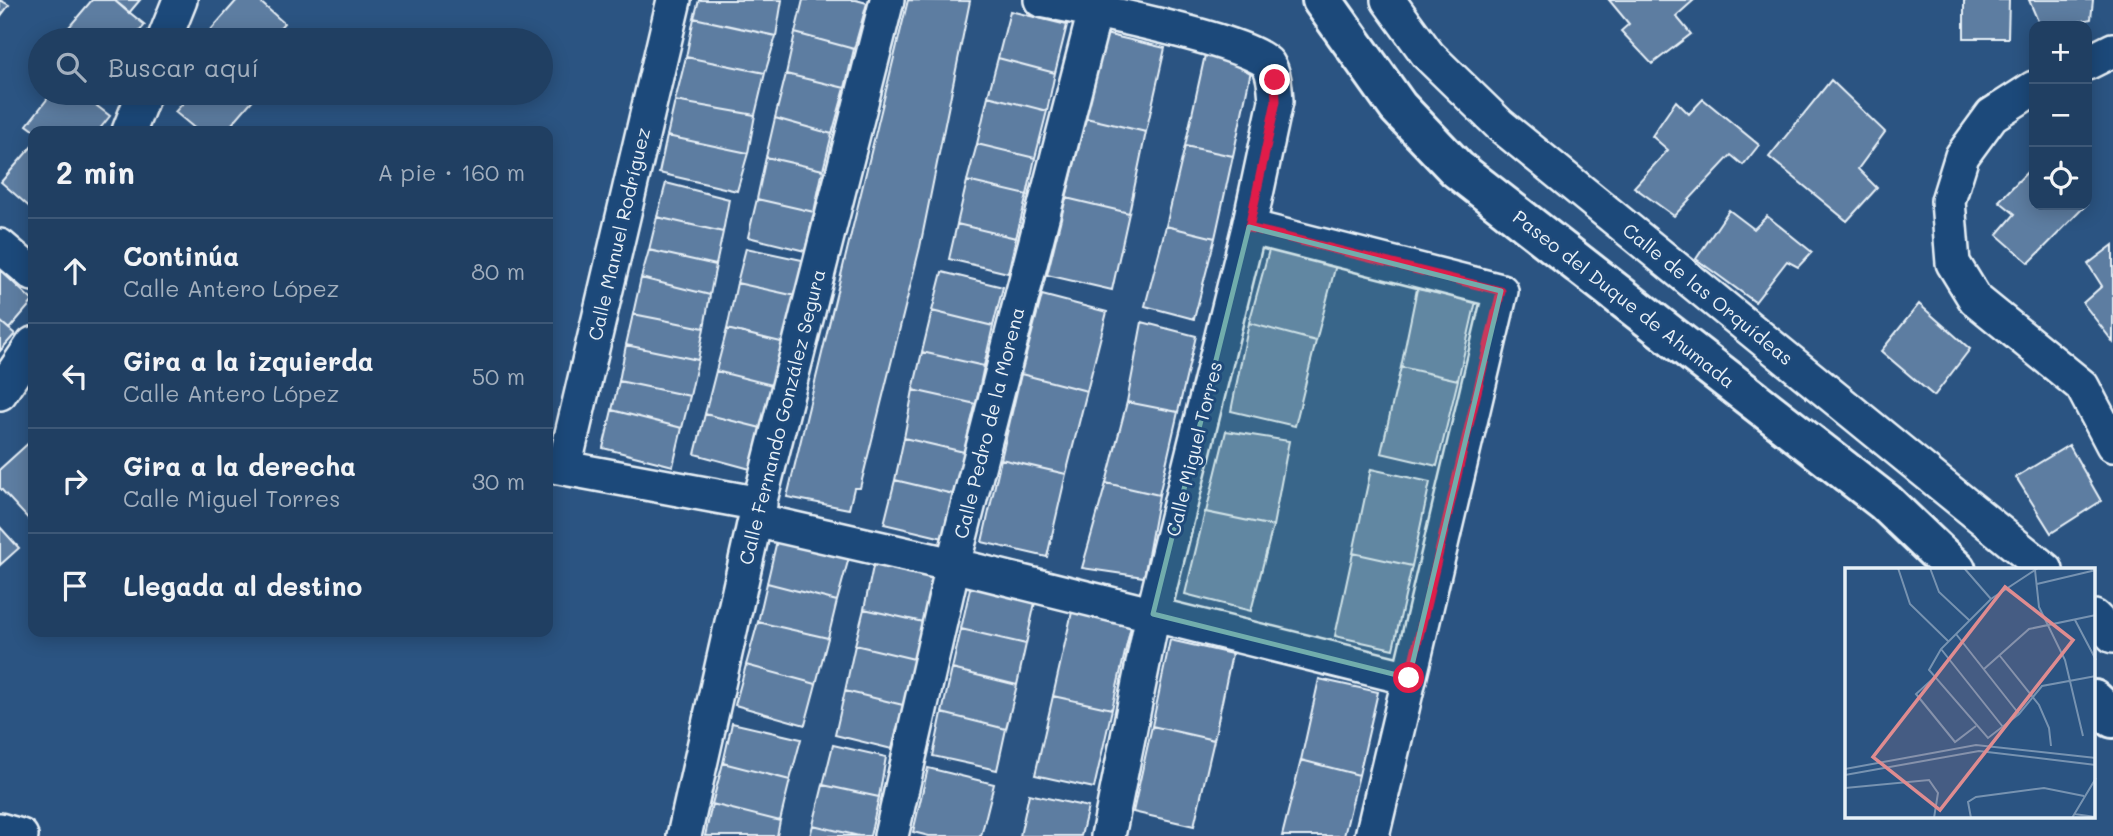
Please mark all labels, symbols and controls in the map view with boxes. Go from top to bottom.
map controls [2029,21,2092,210]
button: + [2029,21,2092,84]
search box [28,28,553,105]
icon: search [52,48,90,86]
text: Buscar aquí [108,50,259,84]
route end [1259,64,1290,95]
button: − [2029,84,2092,147]
street label: Calle Manuel Rodríguez [582,125,655,343]
button: locate [2029,147,2092,210]
text: 2 min [56,152,135,192]
text: A pie · 160 m [377,157,525,187]
street label: Paseo del Duque de Ahumada [1508,204,1740,393]
street label: Calle de las Orquídeas [1618,217,1799,370]
text: Continúa [123,239,239,273]
icon: ahead [56,252,94,290]
text: 80 m [471,256,525,286]
street label: Calle Fernando González Segura [733,267,830,567]
text: Calle Antero López [123,273,339,303]
street label: Calle Pedro de la Morena [948,305,1029,541]
text: Gira a la izquierda [123,344,374,378]
icon: left [56,357,94,395]
street label: Calle Miguel Torres [1160,359,1227,539]
text: 50 m [472,361,525,391]
text: Calle Antero López [123,378,339,408]
text: Gira a la derecha [123,449,356,483]
icon: right [56,462,94,500]
text: 30 m [472,466,525,496]
text: Calle Miguel Torres [123,483,341,513]
icon: arrive [56,567,94,605]
inset map [1845,568,2096,818]
text: Llegada al destino [123,569,362,603]
route start [1393,662,1424,693]

